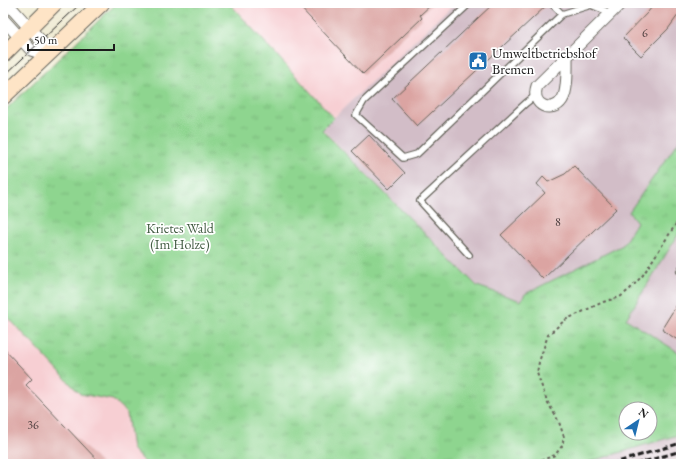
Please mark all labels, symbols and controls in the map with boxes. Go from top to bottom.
house number: 6 [642,25,648,41]
scale bar [28,26,114,52]
text: 50 m [34,32,58,48]
place label: Umweltbetriebshof Bremen [492,44,598,78]
public building icon: Umweltbetriebshof Bremen [467,50,489,72]
house number: 8 [555,214,561,230]
park label: Krietes Wald (Im Holze) [146,219,215,253]
north arrow [618,401,658,441]
text: N [636,405,651,421]
house number: 36 [27,417,39,433]

